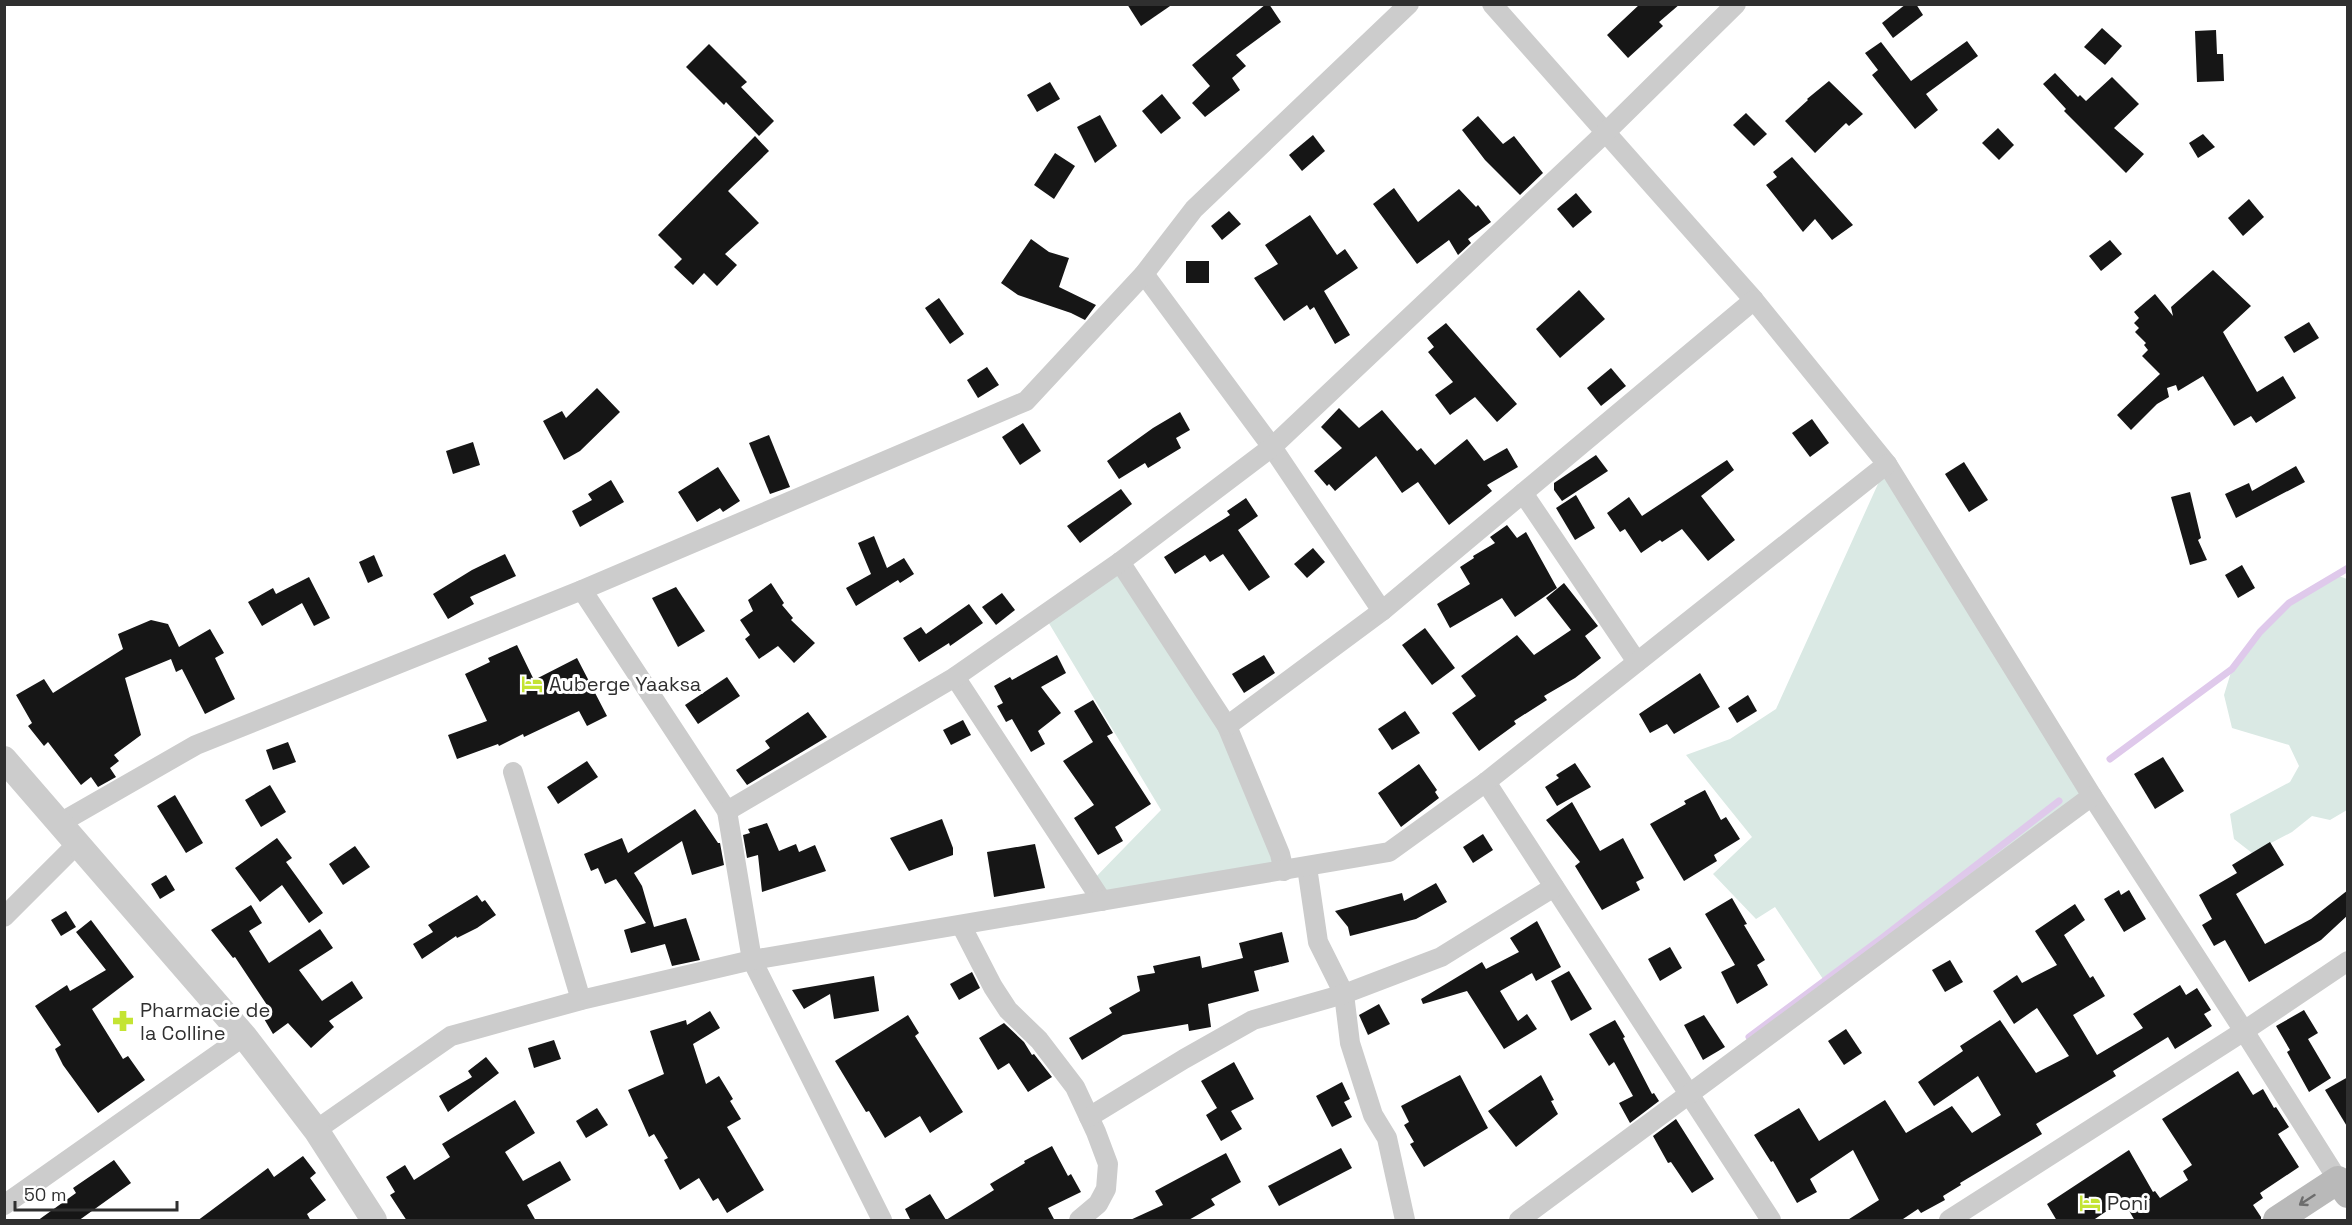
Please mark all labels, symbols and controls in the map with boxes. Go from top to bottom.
place label: Auberge Yaaksa [549,671,701,697]
hotel icon: Auberge Yaaksa [520,672,544,696]
place label: Pharmacie de la Colline [140,997,270,1046]
pharmacy icon: Pharmacie de la Colline [111,1009,135,1033]
scale bar [15,1174,177,1212]
text: 50 m [24,1183,66,1206]
place label: Poni [2107,1190,2148,1216]
hotel icon: Poni [2078,1191,2102,1215]
one-way arrow [2299,1194,2316,1207]

